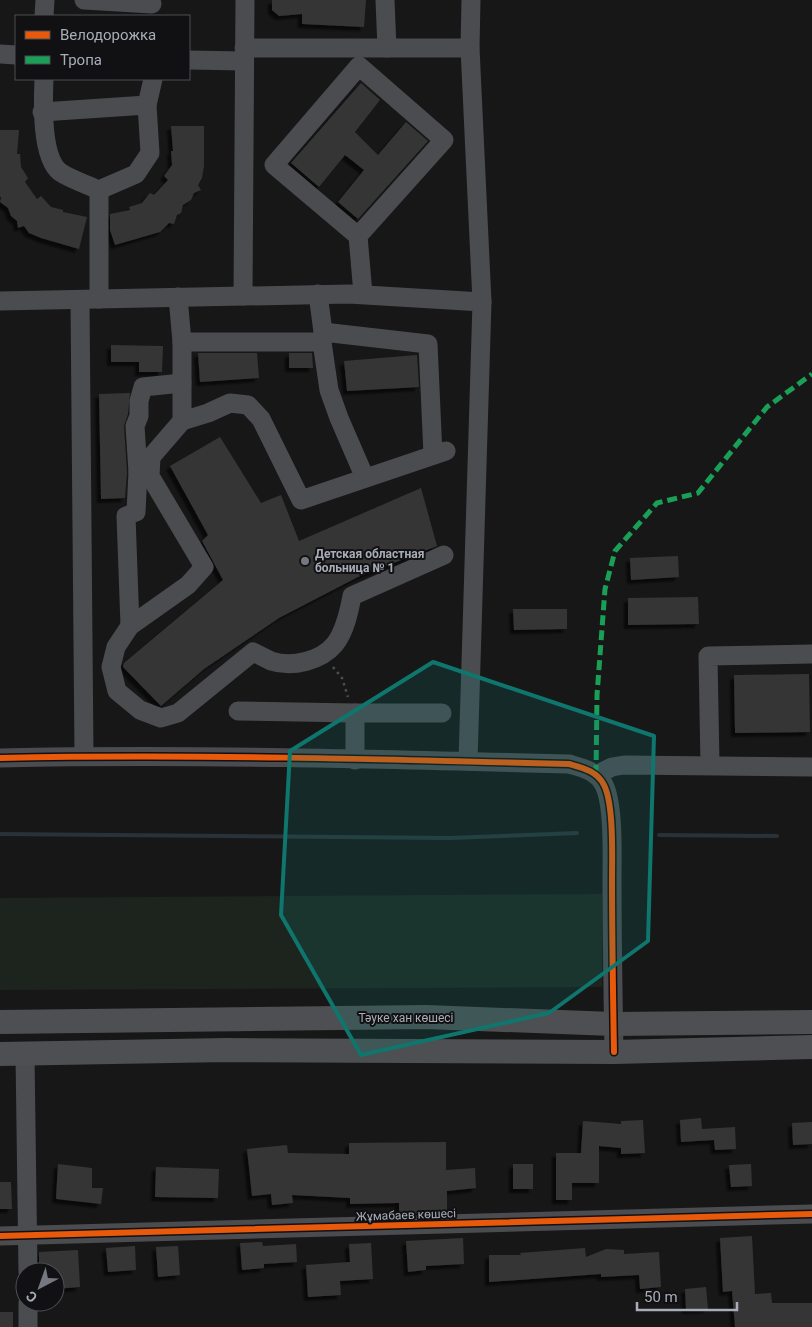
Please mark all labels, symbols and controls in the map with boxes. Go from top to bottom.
legend [15,15,190,80]
text: Велодорожка [60,26,156,44]
text: Тропа [60,51,102,69]
place label: Детская областная больница № 1 [315,547,424,575]
marker: Детская областная больница № 1 [299,555,311,567]
street label: Тәуке хан көшесі [358,1011,454,1025]
street label: Жұмабаев көшесі [356,1206,456,1224]
north arrow [15,1262,65,1312]
scale bar [637,1280,737,1312]
text: С [23,1288,40,1306]
text: 50 m [644,1288,678,1306]

